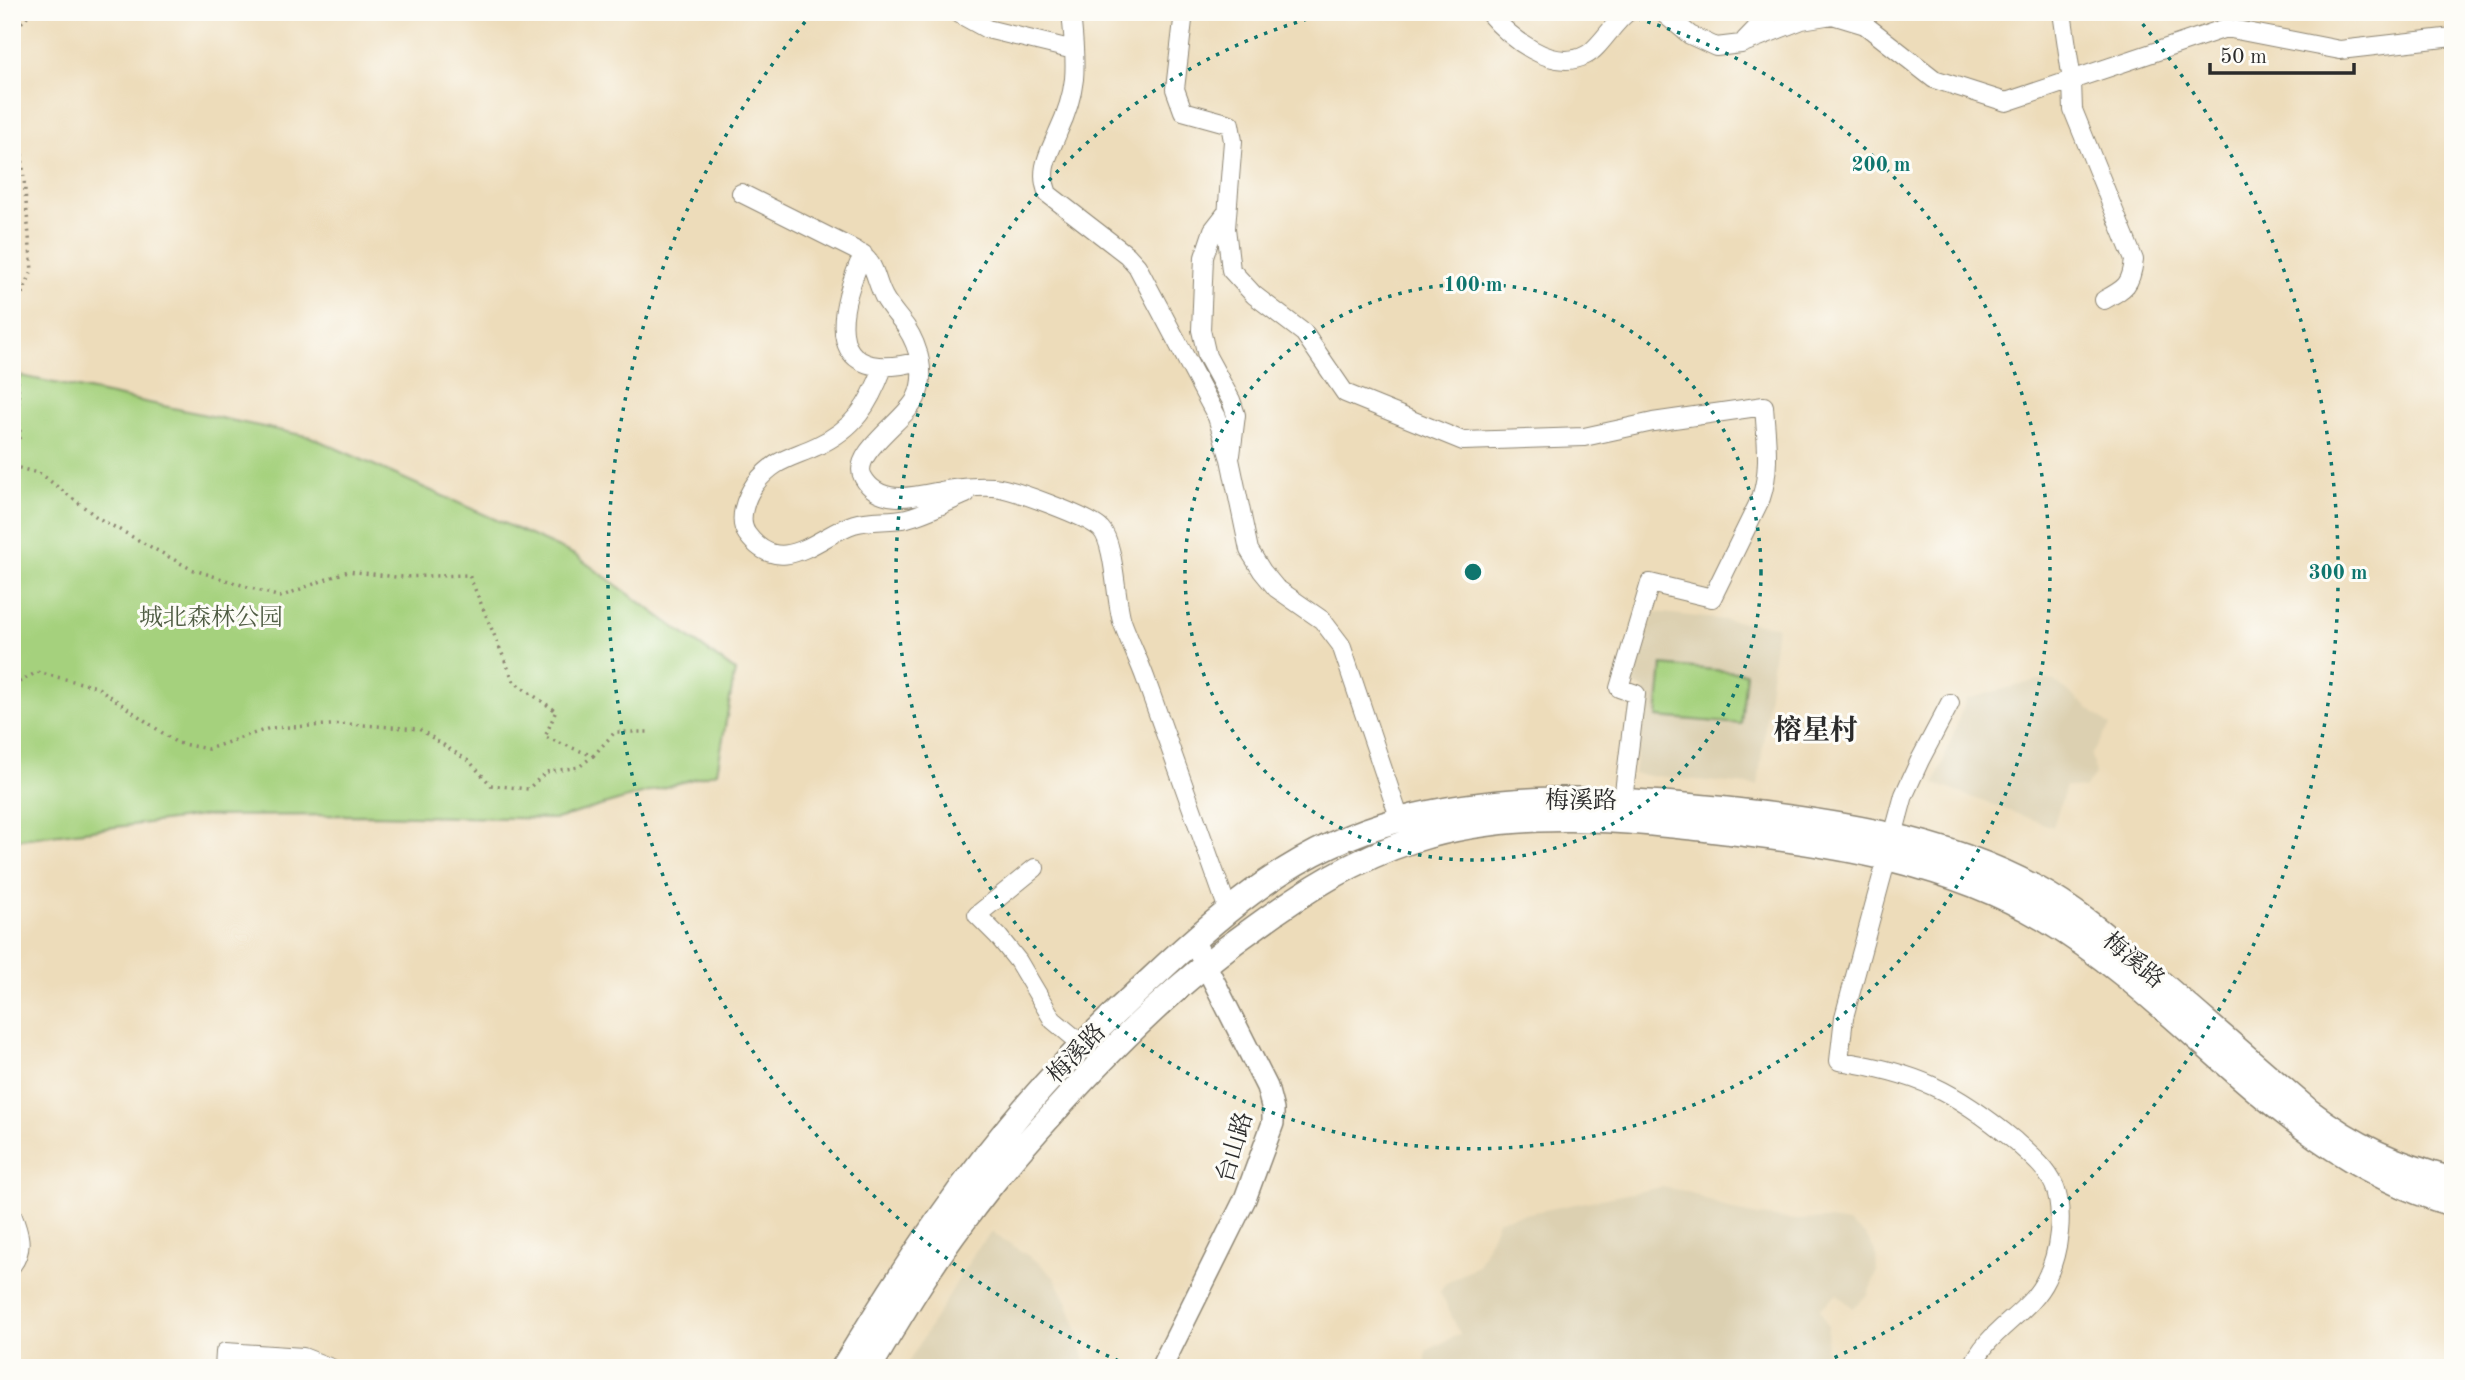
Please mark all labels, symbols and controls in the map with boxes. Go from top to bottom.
scale bar [2210,32,2353,76]
text: 50 m [2220,47,2267,68]
text: 200 m [1851,155,1911,176]
text: 100 m [1443,275,1503,296]
centre of rings [1461,560,1485,584]
text: 300 m [2308,563,2368,584]
park label: 城北森林公园 [139,604,283,631]
district label: 榕星村 [1774,714,1858,746]
street label: 梅溪路 [1545,787,1617,814]
street label: 梅溪路 [2097,927,2170,994]
street label: 梅溪路 [1042,1018,1111,1089]
street label: 台山路 [1211,1109,1258,1186]

